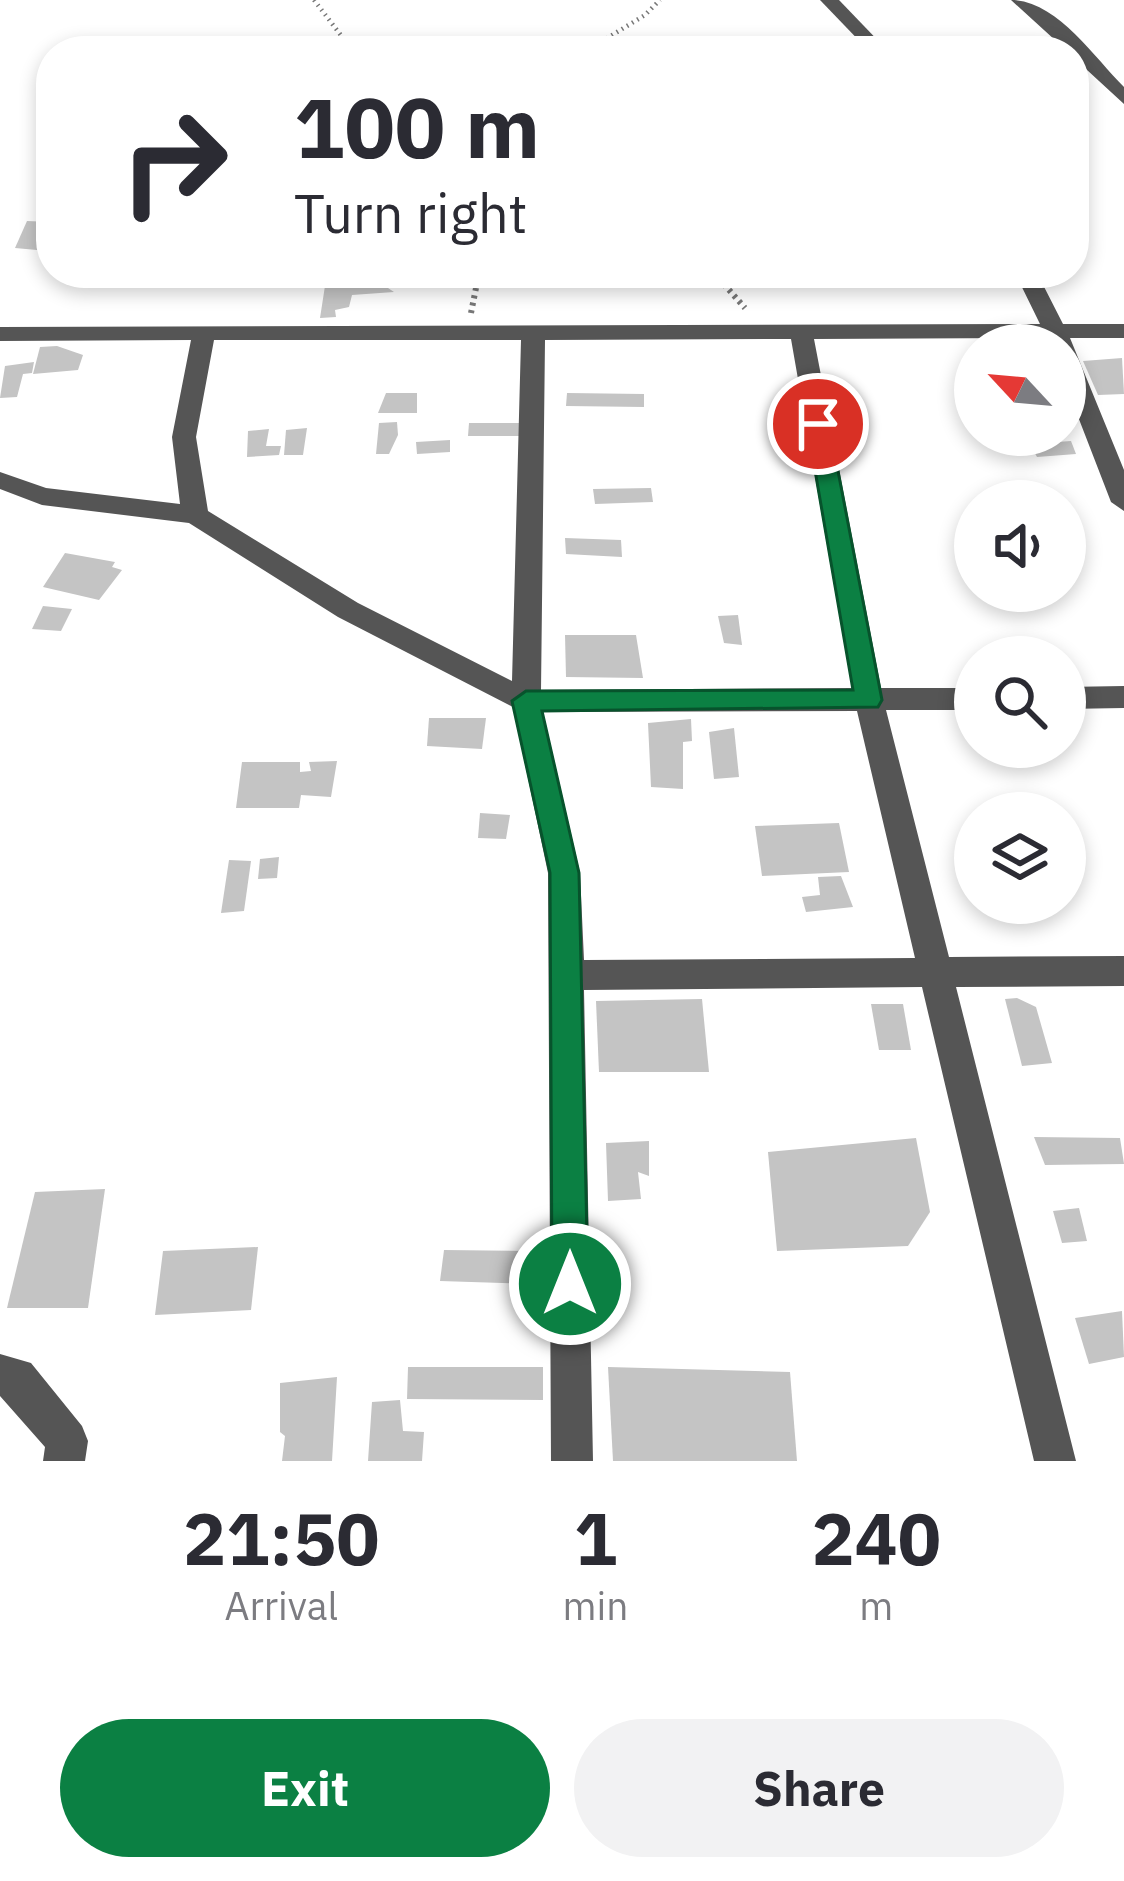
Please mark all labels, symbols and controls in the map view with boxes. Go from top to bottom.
text: 100 m [294,72,540,181]
icon: right [96,84,252,240]
text: Turn right [294,178,528,248]
north arrow [954,324,1086,456]
map controls [954,324,1086,924]
pin [767,373,869,475]
icon: arrive [785,391,851,457]
button: sound [954,480,1086,612]
button: search [954,636,1086,768]
button: layers [954,792,1086,924]
position arrow [507,1221,633,1347]
text: 21:50 [183,1491,380,1585]
text: 1 [574,1491,617,1585]
text: 240 [811,1491,941,1585]
text: Arrival [224,1580,338,1631]
text: min [563,1580,628,1631]
text: m [859,1580,893,1631]
button: Exit [60,1719,550,1857]
button: Share [574,1719,1064,1857]

